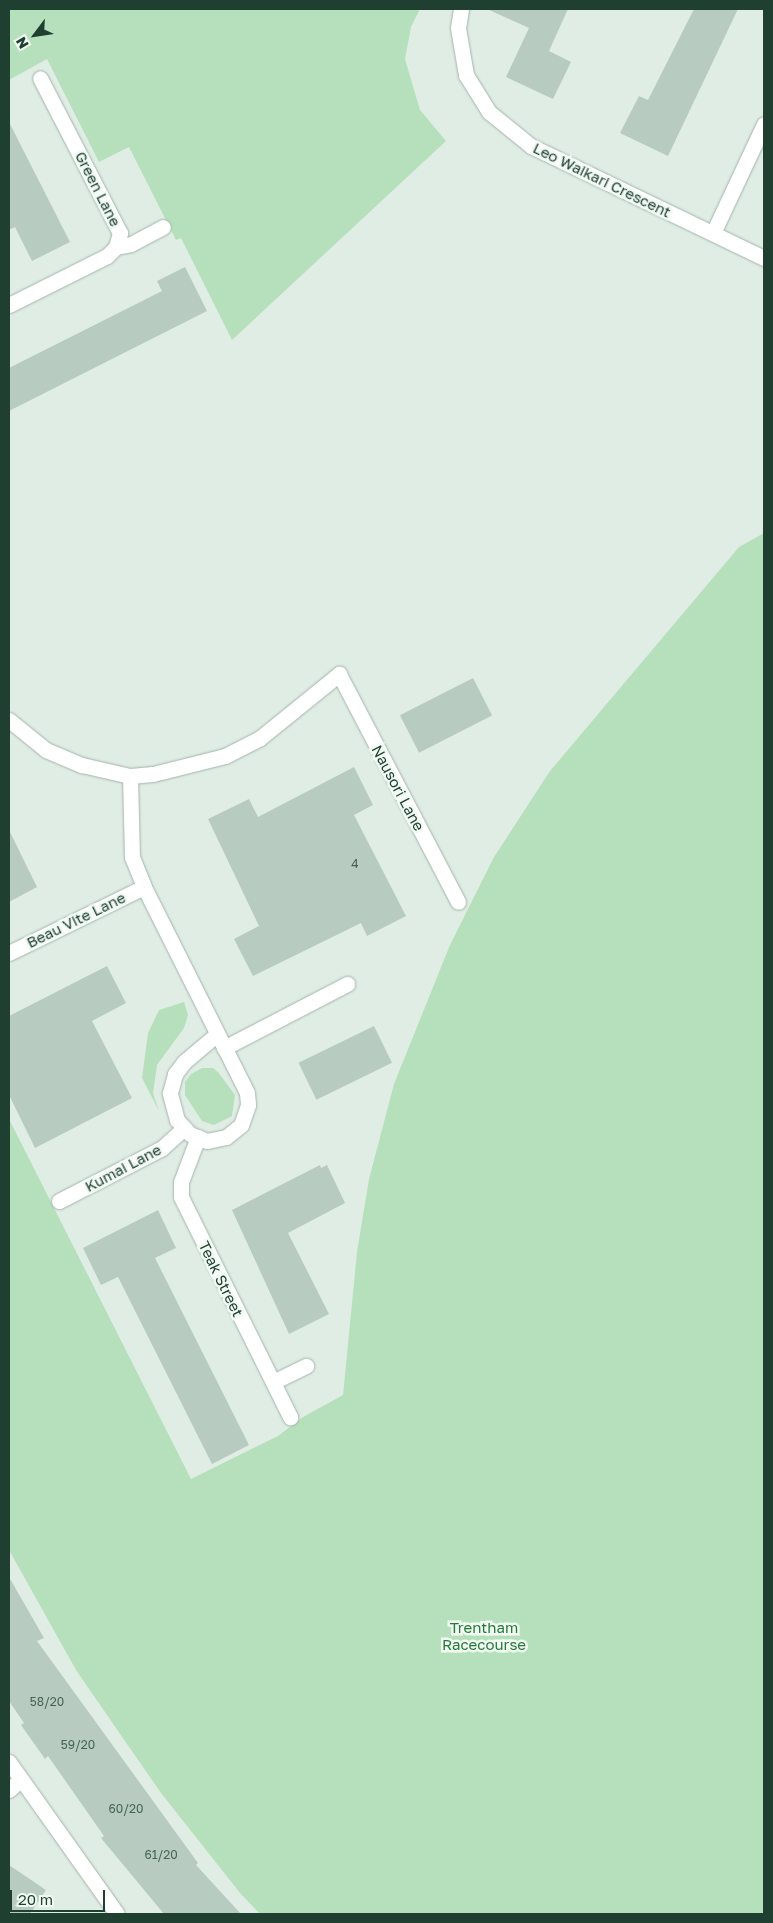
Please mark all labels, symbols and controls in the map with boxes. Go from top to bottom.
north arrow [10,10,60,60]
text: N [12,34,32,52]
street label: Leo Waikari Crescent [530,139,674,221]
street label: Green Lane [71,148,125,230]
street label: Nausori Lane [368,742,428,834]
house number: 4 [351,857,359,871]
street label: Beau Vite Lane [24,888,128,952]
street label: Kumai Lane [82,1140,164,1196]
street label: Teak Street [195,1238,247,1320]
park label: Trentham Racecourse [442,1618,526,1653]
house number: 58/20 [30,1695,64,1709]
house number: 59/20 [61,1738,95,1752]
house number: 60/20 [109,1802,143,1816]
house number: 61/20 [144,1848,178,1862]
scale bar [12,1880,108,1912]
text: 20 m [18,1890,53,1908]

